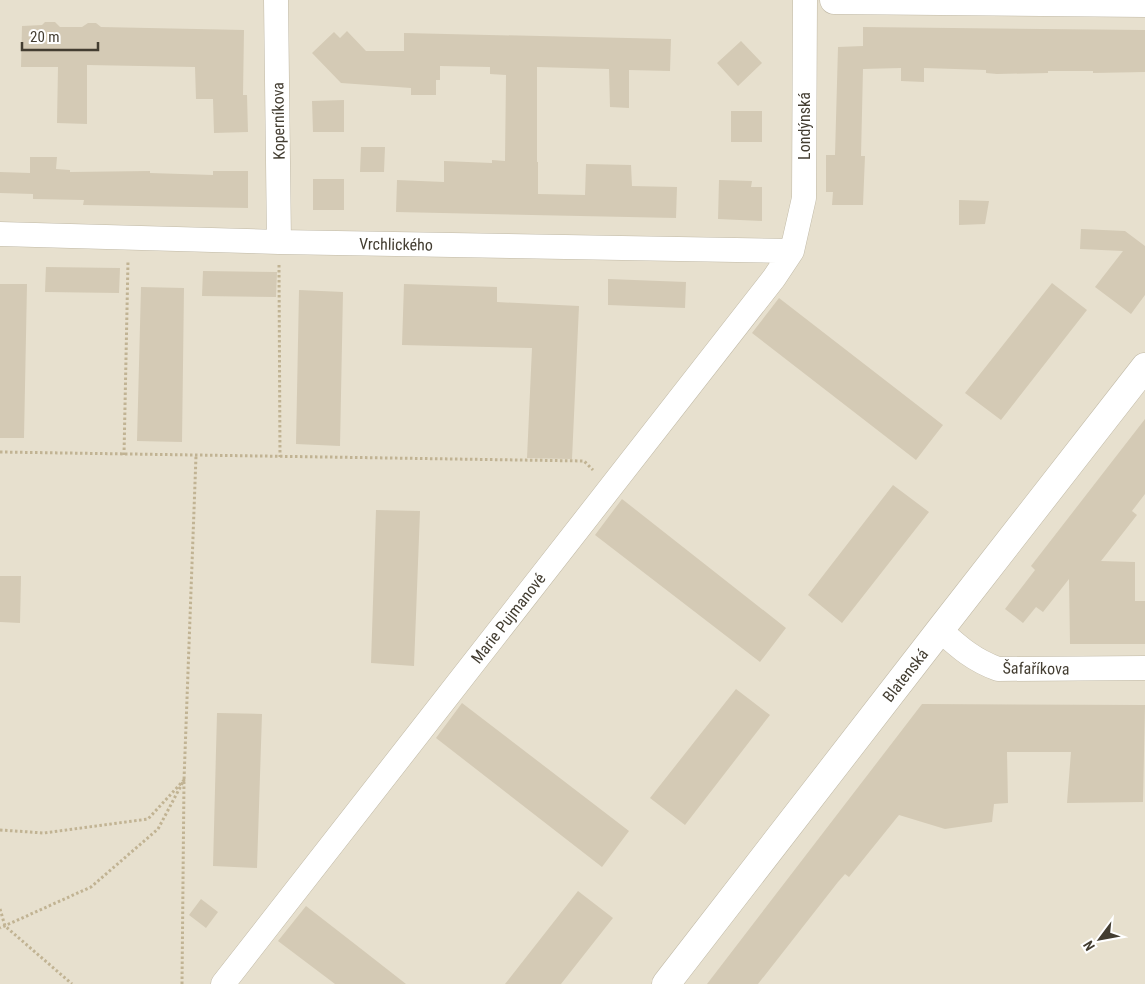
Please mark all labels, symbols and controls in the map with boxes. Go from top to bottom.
scale bar [22,20,99,52]
text: 20 m [30,28,60,46]
street label: Koperníkova [268,82,289,160]
street label: Londýnská [795,92,814,160]
street label: Vrchlického [359,234,433,255]
street label: Marie Pujmanové [467,569,550,667]
street label: Blatenská [879,645,932,706]
street label: Šafaříkova [1002,658,1070,679]
north arrow [1075,914,1125,964]
text: N [1080,938,1098,954]

